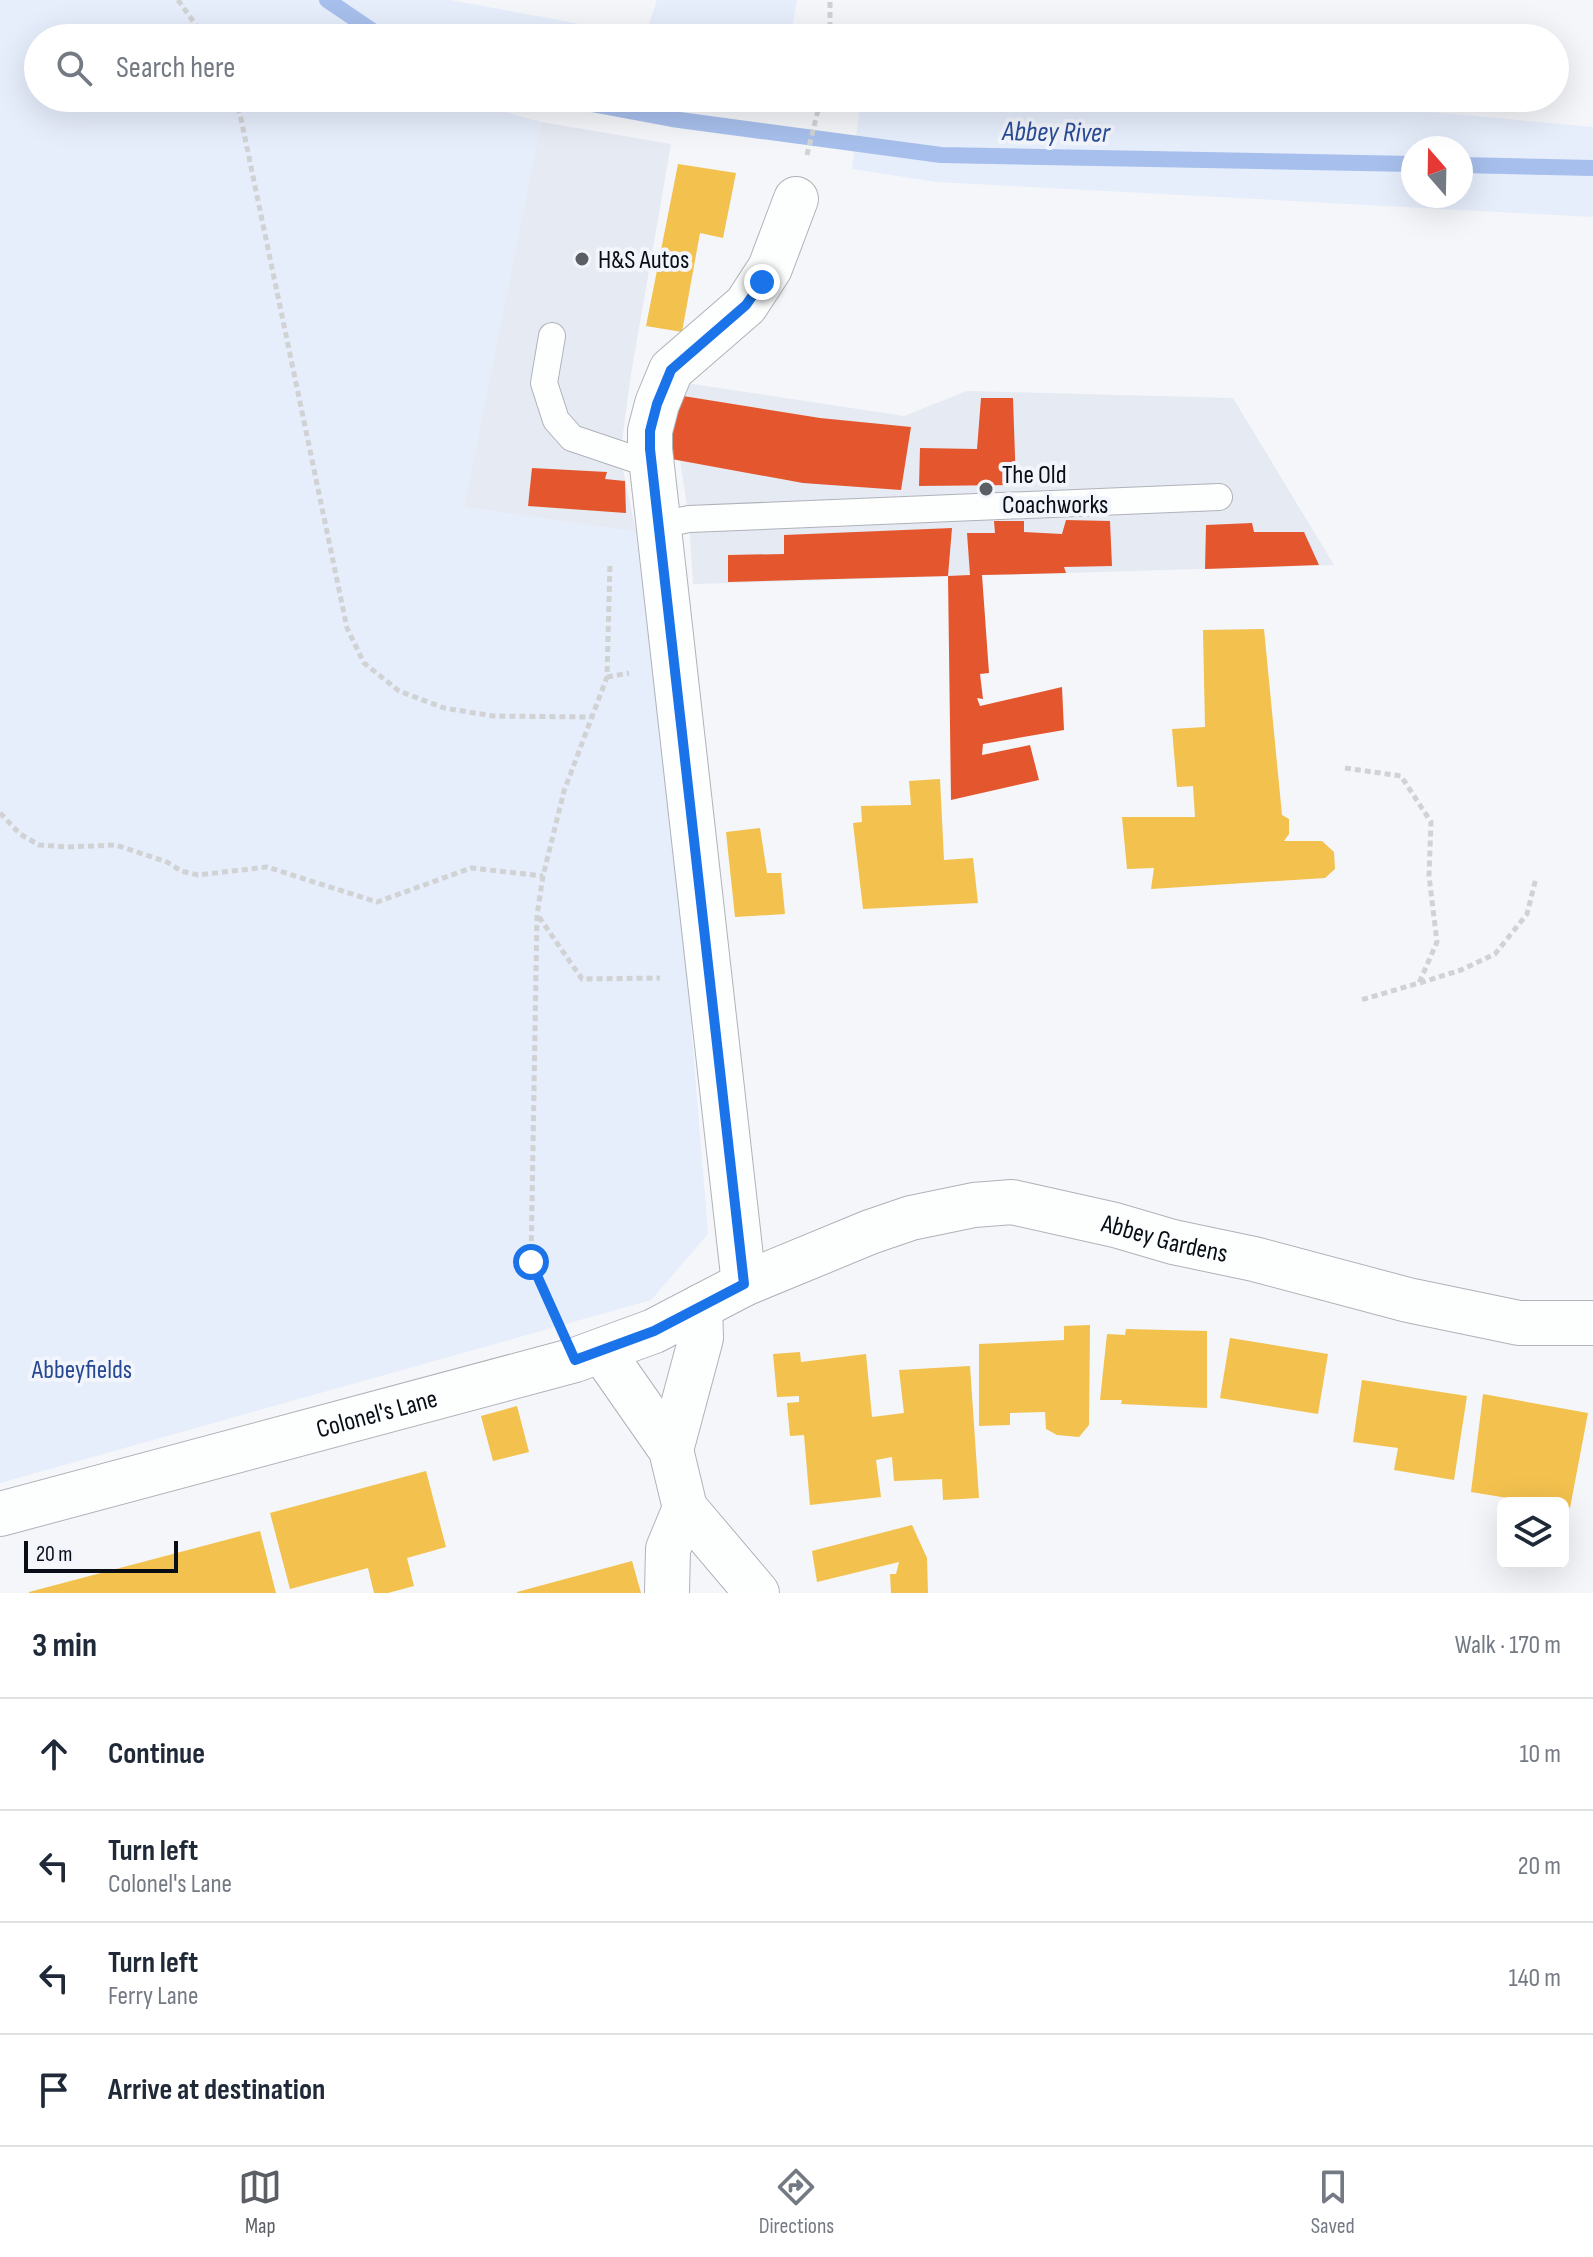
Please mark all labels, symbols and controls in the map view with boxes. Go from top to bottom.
search box [24,24,1569,112]
icon: search [52,46,96,90]
text: Search here [116,50,235,86]
water label: Abbey River [1001,115,1111,150]
north arrow [1401,136,1473,208]
place label: H&S Autos [598,245,689,276]
marker: H&S Autos [573,250,591,268]
route end [744,264,780,300]
place label: The Old Coachworks [1002,460,1108,521]
marker: The Old Coachworks [977,480,995,498]
street label: Abbey Gardens [1097,1208,1230,1270]
route start [513,1244,549,1280]
park label: Abbeyfields [31,1355,132,1386]
street label: Colonel's Lane [313,1384,441,1446]
map controls [1497,1497,1569,1569]
button: layers [1497,1497,1569,1569]
scale bar [24,1537,178,1573]
text: 20 m [36,1541,73,1568]
text: 3 min [32,1625,97,1666]
text: Walk · 170 m [1455,1630,1561,1661]
icon: ahead [32,1732,76,1776]
text: Continue [108,1736,205,1772]
text: 10 m [1519,1739,1561,1770]
text: Turn left [108,1833,198,1869]
icon: left [32,1844,76,1888]
text: 20 m [1518,1851,1561,1882]
text: Colonel's Lane [108,1869,232,1900]
text: Turn left [108,1945,198,1981]
icon: left [32,1956,76,2000]
text: 140 m [1509,1963,1561,1994]
text: Ferry Lane [108,1981,198,2012]
icon: arrive [32,2068,76,2112]
text: Arrive at destination [108,2072,325,2108]
tab: Map [238,2165,282,2240]
tab: Directions [759,2165,834,2240]
tab: Saved [1311,2165,1355,2240]

